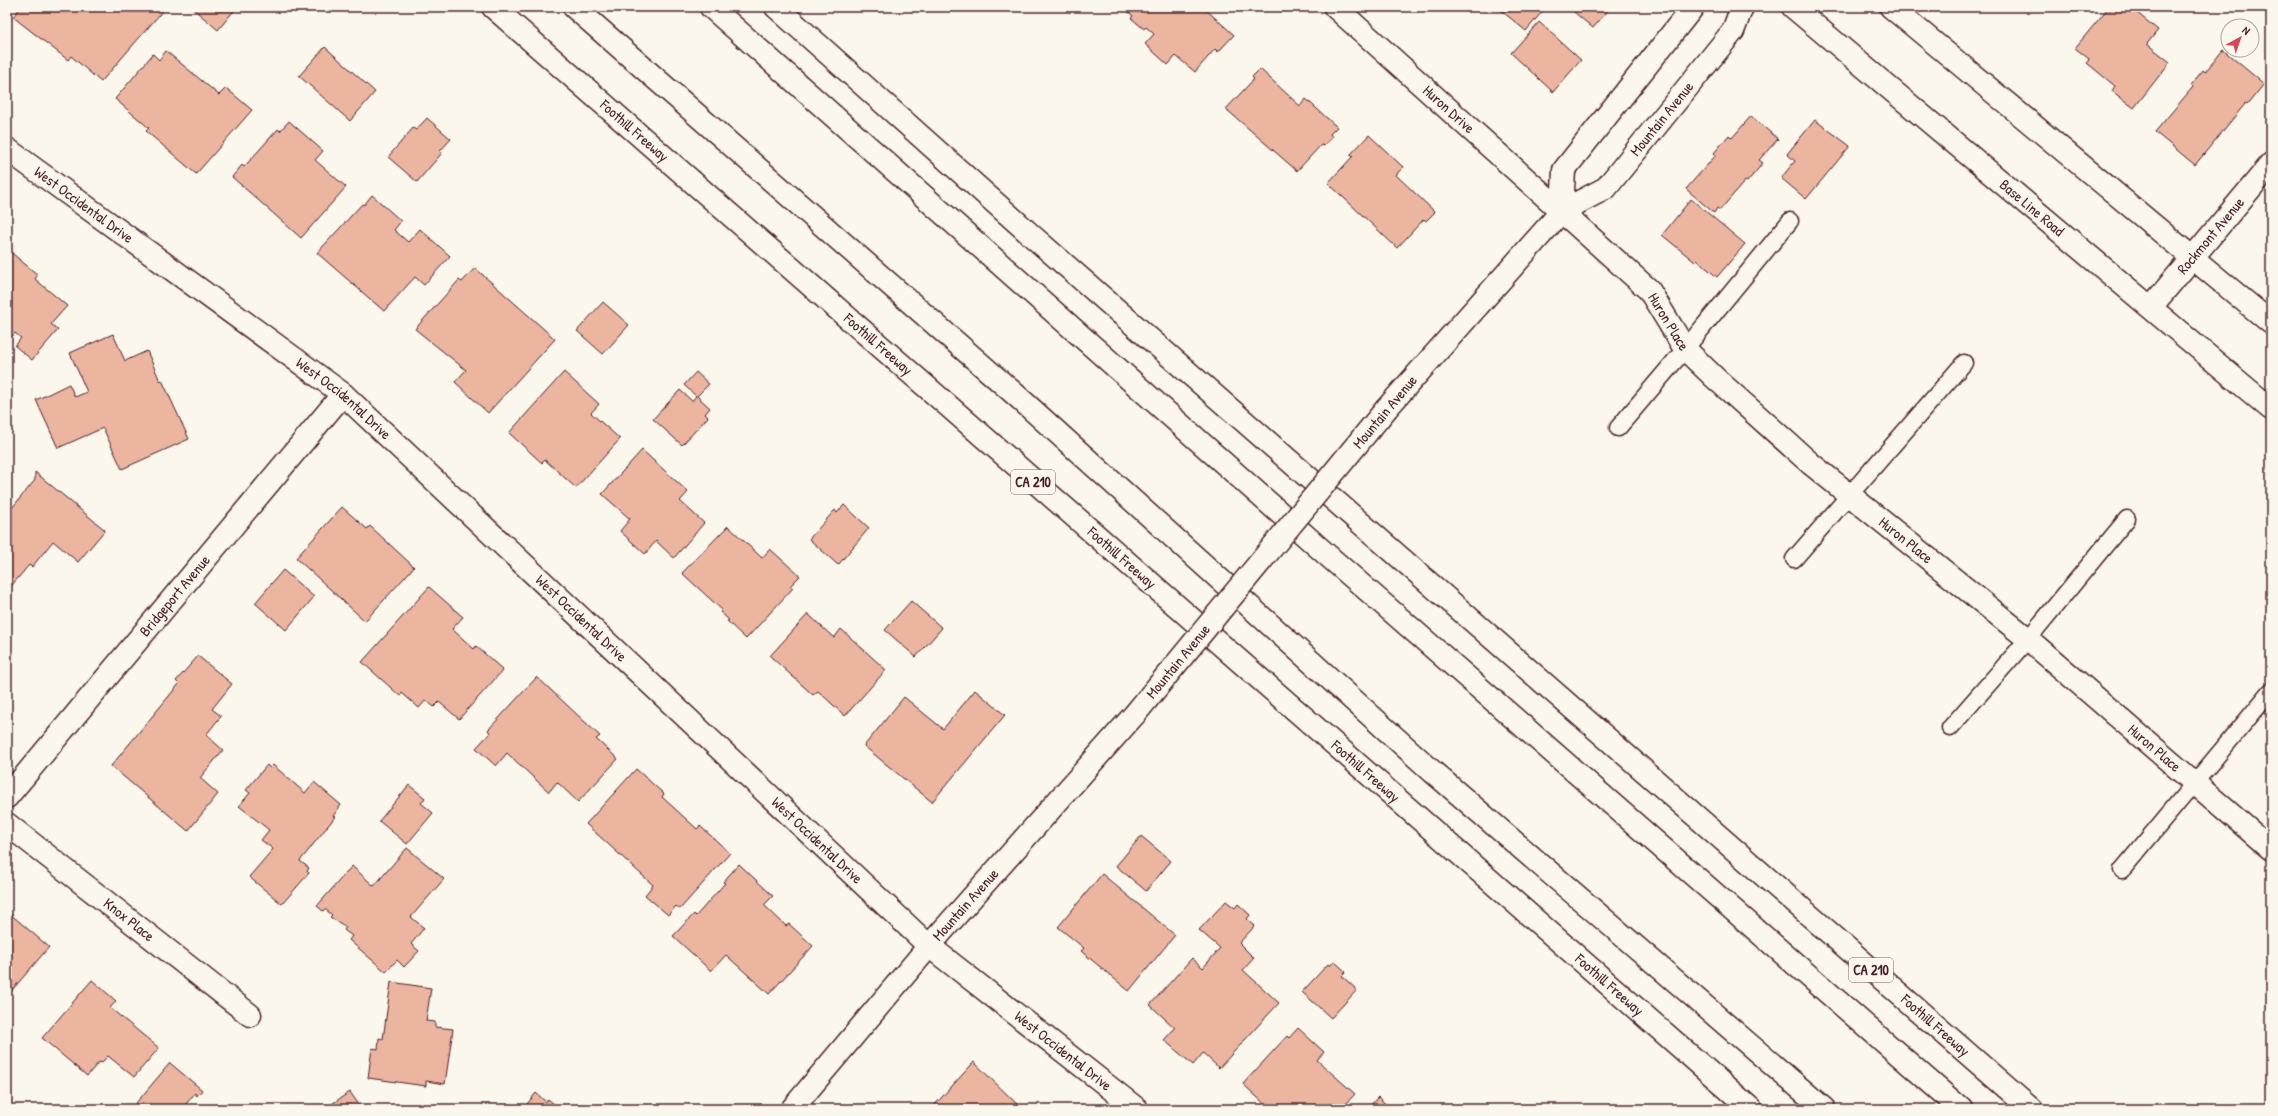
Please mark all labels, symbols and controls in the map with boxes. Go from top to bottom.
north arrow [2220,18,2260,58]
text: N [2240,23,2253,38]
street label: Mountain Avenue [1625,77,1698,160]
street label: Huron Drive [1418,80,1480,138]
street label: Foothill Freeway [595,94,674,166]
street label: West Occidental Drive [30,161,138,248]
street label: Base Line Road [1995,174,2069,241]
street label: Rockmont Avenue [2172,192,2249,278]
street label: Huron Place [1643,289,1694,354]
street label: Foothill Freeway [839,307,917,380]
street label: West Occidental Drive [292,352,396,444]
street label: Mountain Avenue [1348,370,1422,453]
road number: CA 210 [1011,470,1055,494]
street label: Huron Place [1874,512,1938,568]
street label: Foothill Freeway [1082,521,1161,593]
street label: Bridgeport Avenue [134,550,215,641]
street label: West Occidental Drive [531,570,632,666]
street label: Mountain Avenue [1141,620,1215,703]
street label: Huron Place [2123,719,2186,777]
street label: Foothill Freeway [1326,734,1405,807]
street label: West Occidental Drive [767,792,868,888]
street label: Mountain Avenue [927,864,1003,945]
street label: Knox Place [99,893,159,946]
street label: Foothill Freeway [1570,948,1649,1020]
road number: CA 210 [1849,958,1893,982]
street label: Foothill Freeway [1896,988,1975,1061]
street label: West Occidental Drive [1010,1006,1116,1095]

